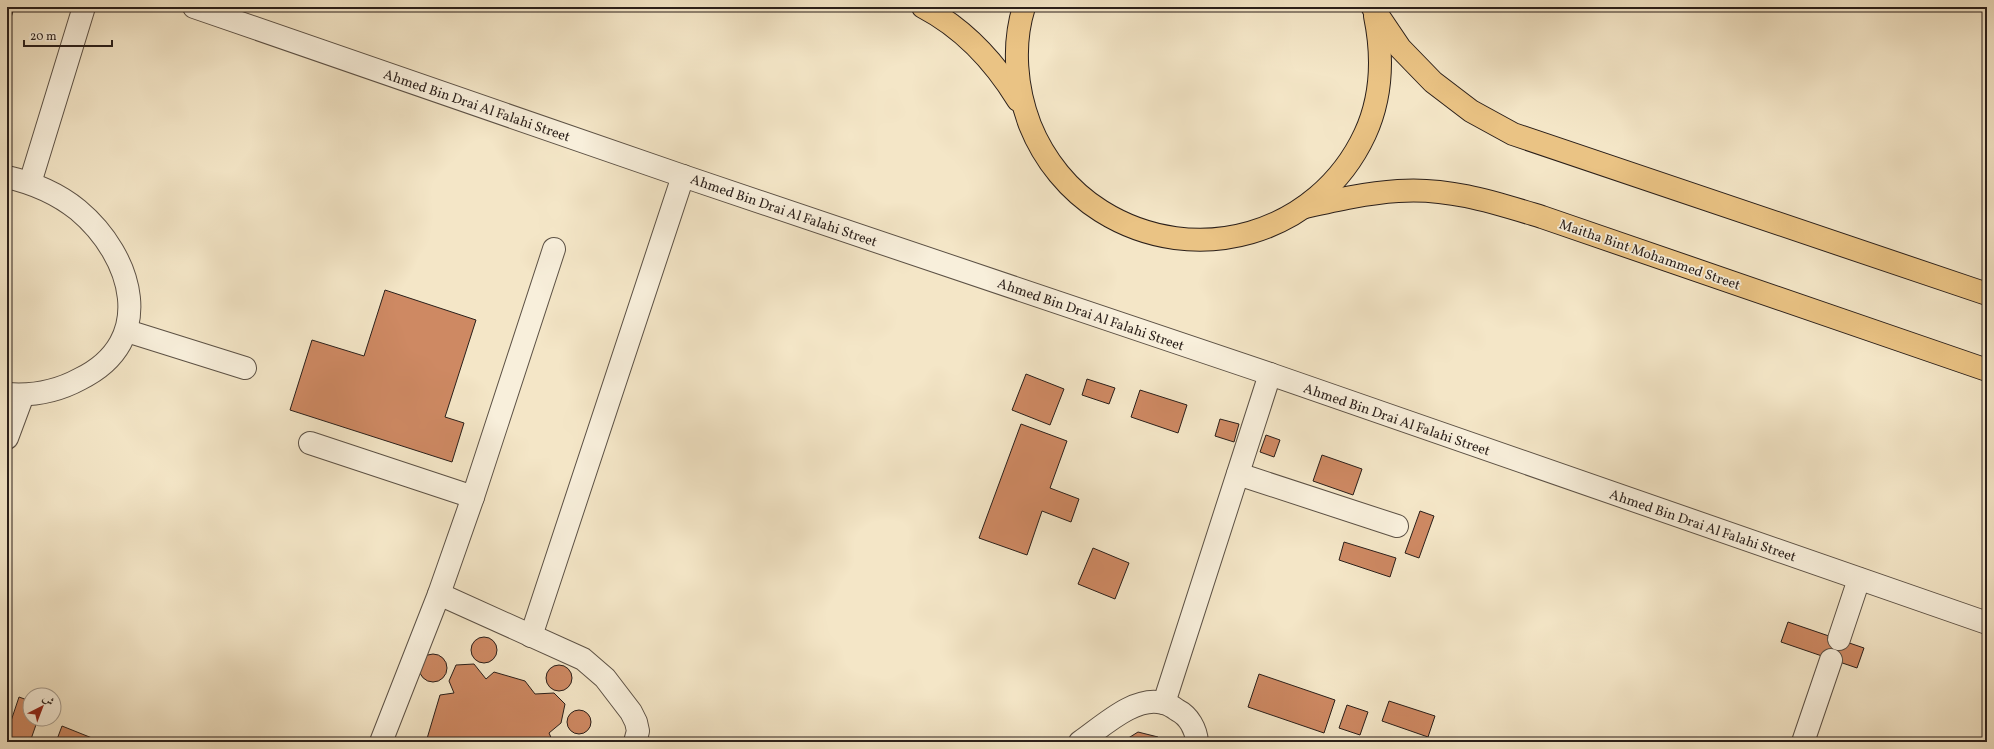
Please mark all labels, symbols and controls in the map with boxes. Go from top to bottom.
scale bar [24,22,112,48]
text: 20 m [30,29,57,45]
street label: Ahmed Bin Drai Al Falahi Street [381,65,572,147]
street label: Ahmed Bin Drai Al Falahi Street [688,170,879,252]
street label: Maitha Bint Mohammed Street [1556,215,1743,295]
street label: Ahmed Bin Drai Al Falahi Street [995,274,1186,356]
street label: Ahmed Bin Drai Al Falahi Street [1301,379,1492,461]
street label: Ahmed Bin Drai Al Falahi Street [1607,485,1798,567]
north arrow [22,687,62,727]
text: ش [39,691,57,710]

